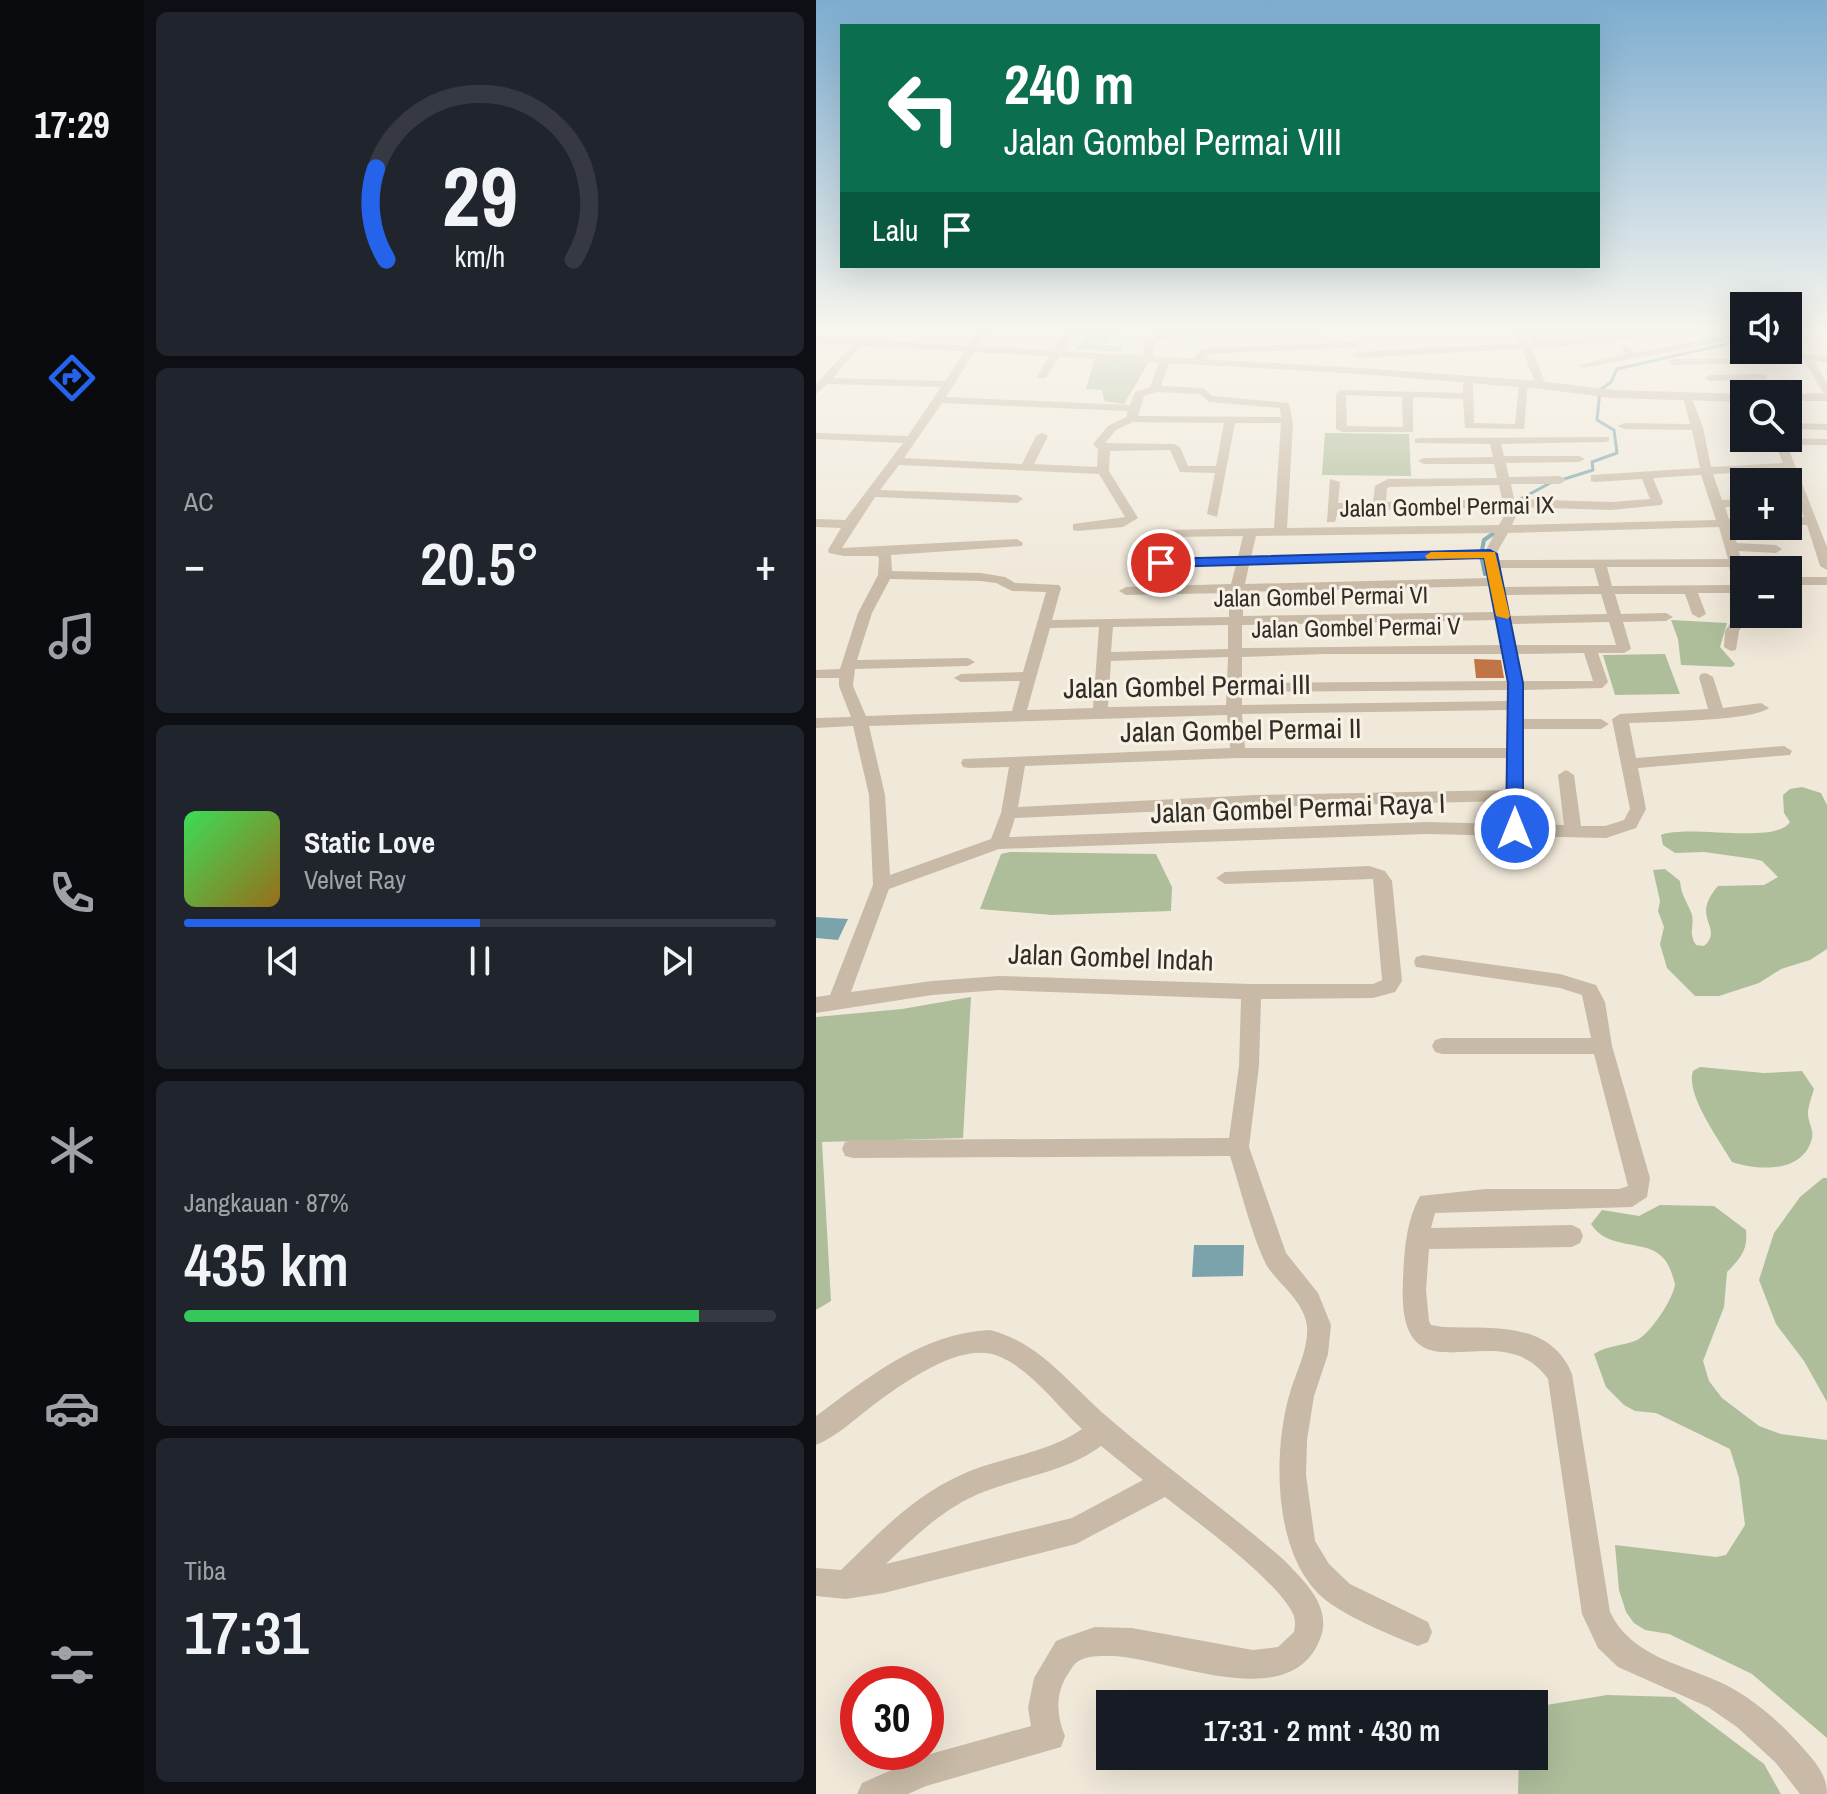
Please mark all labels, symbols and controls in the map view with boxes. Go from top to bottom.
text: 240 m [1004,46,1134,121]
icon: left [872,56,976,160]
text: 17:29 [34,101,110,149]
text: Jalan Gombel Permai VIII [1004,118,1342,166]
text: 29 [442,140,518,252]
icon: arrive [935,208,979,252]
text: Lalu [872,210,919,250]
text: km/h [455,237,505,276]
map controls [1730,292,1802,628]
button: sound [1730,292,1802,364]
icon: directions [44,350,100,406]
button: search [1730,380,1802,452]
button: + [1730,468,1802,540]
text: AC [184,484,214,519]
street label: Jalan Gombel Permai IX [1340,488,1555,524]
text: 20.5° [420,523,540,604]
pin [1127,529,1195,597]
text: − [184,534,205,594]
text: + [755,534,776,594]
icon: arrive [1139,541,1183,585]
button: − [1730,556,1802,628]
street label: Jalan Gombel Permai VI [1214,578,1428,614]
icon: music [44,608,100,664]
street label: Jalan Gombel Permai V [1251,609,1461,645]
street label: Jalan Gombel Permai III [1063,665,1311,707]
street label: Jalan Gombel Permai II [1120,709,1362,751]
street label: Jalan Gombel Permai Raya I [1150,784,1446,832]
position arrow [1473,787,1557,871]
text: Static Love [304,822,435,862]
text: Velvet Ray [304,862,406,897]
icon: phone [44,865,100,921]
street label: Jalan Gombel Indah [1008,934,1214,980]
icon: previous [261,939,305,983]
icon: pause [458,939,502,983]
icon: next [655,939,699,983]
icon: climate [44,1122,100,1178]
text: Jangkauan · 87% [184,1185,349,1220]
text: 435 km [184,1224,349,1305]
icon: car [44,1380,100,1436]
text: Tiba [184,1553,226,1588]
text: 17:31 [184,1592,309,1673]
icon: filters [44,1637,100,1693]
speed limit sign: 30 [840,1666,944,1770]
text: 17:31 · 2 mnt · 430 m [1204,1710,1441,1750]

